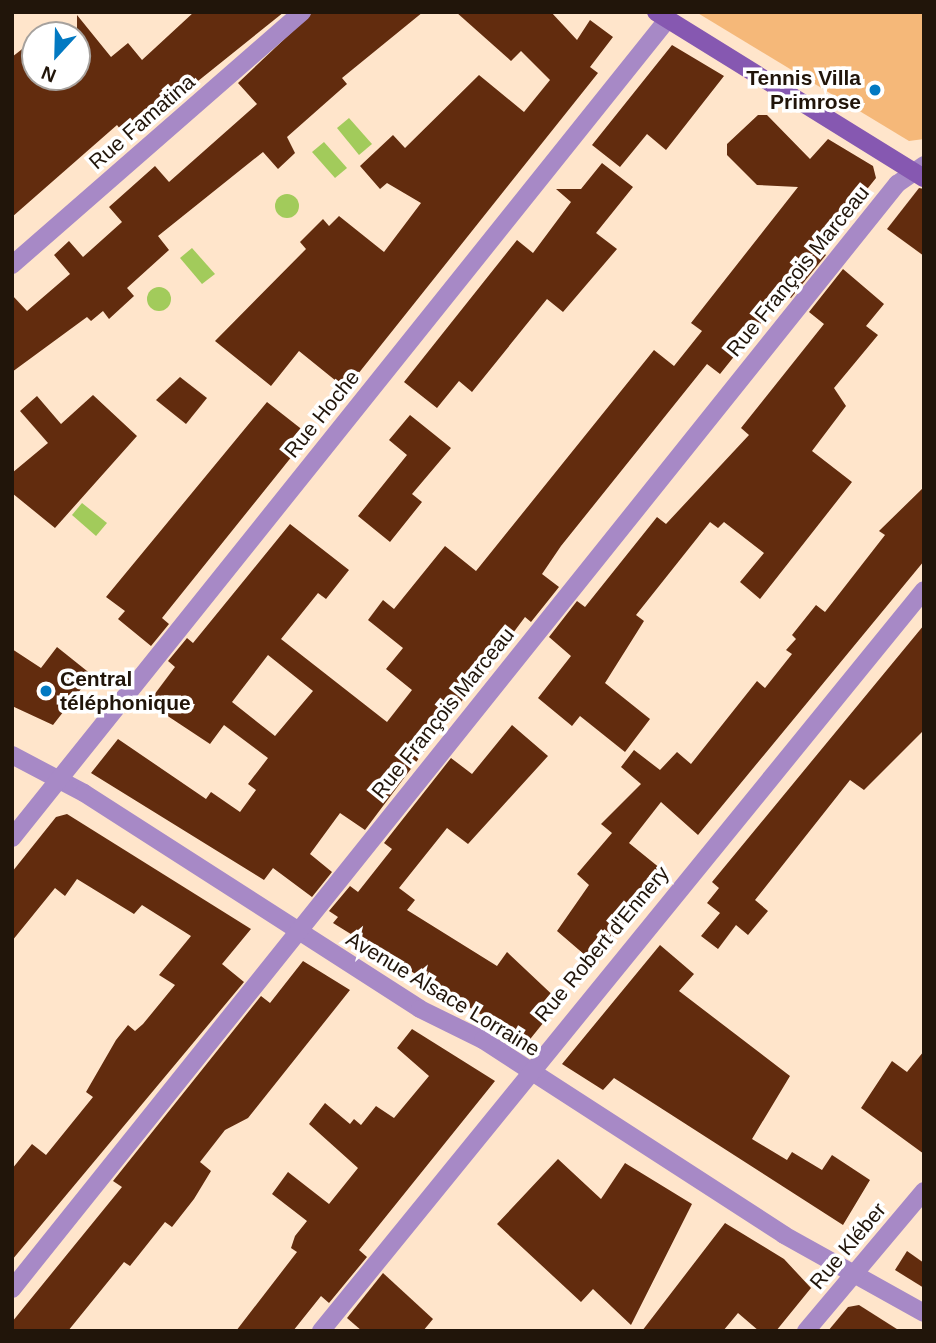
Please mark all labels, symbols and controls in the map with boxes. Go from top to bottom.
north arrow [21,21,91,91]
text: N [38,62,59,86]
place label: Tennis Villa Primrose [746,65,861,115]
street label: Rue Famatina [84,69,200,175]
marker: Tennis Villa Primrose [867,82,883,98]
street label: Rue François Marceau [721,181,875,361]
street label: Rue Hoche [279,365,365,463]
street label: Rue François Marceau [366,623,520,803]
place label: Central téléphonique [60,666,191,716]
marker: Central téléphonique [38,683,54,699]
street label: Rue Robert d'Ennery [530,861,674,1027]
street label: Avenue Alsace Lorraine [341,926,545,1062]
street label: Rue Kléber [805,1198,891,1294]

